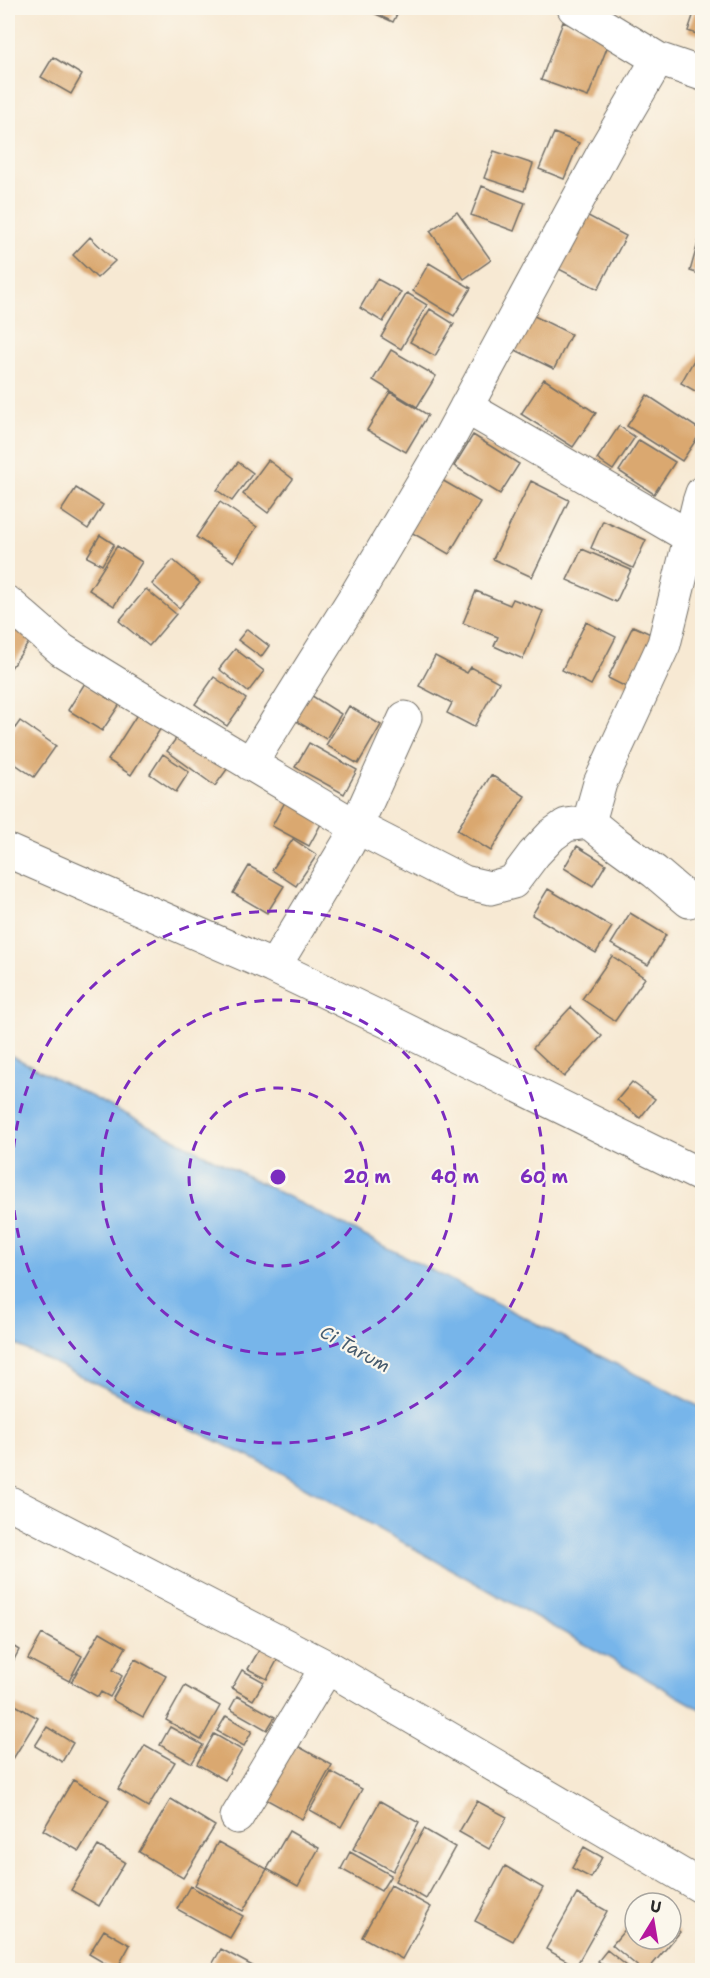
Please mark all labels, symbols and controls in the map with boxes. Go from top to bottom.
text: 20 m [343,1165,391,1189]
text: 40 m [431,1165,479,1189]
text: 60 m [520,1165,568,1189]
centre of rings [268,1167,288,1187]
water label: Ci Tarum [316,1320,394,1378]
north arrow [623,1891,683,1951]
text: U [648,1895,663,1918]

